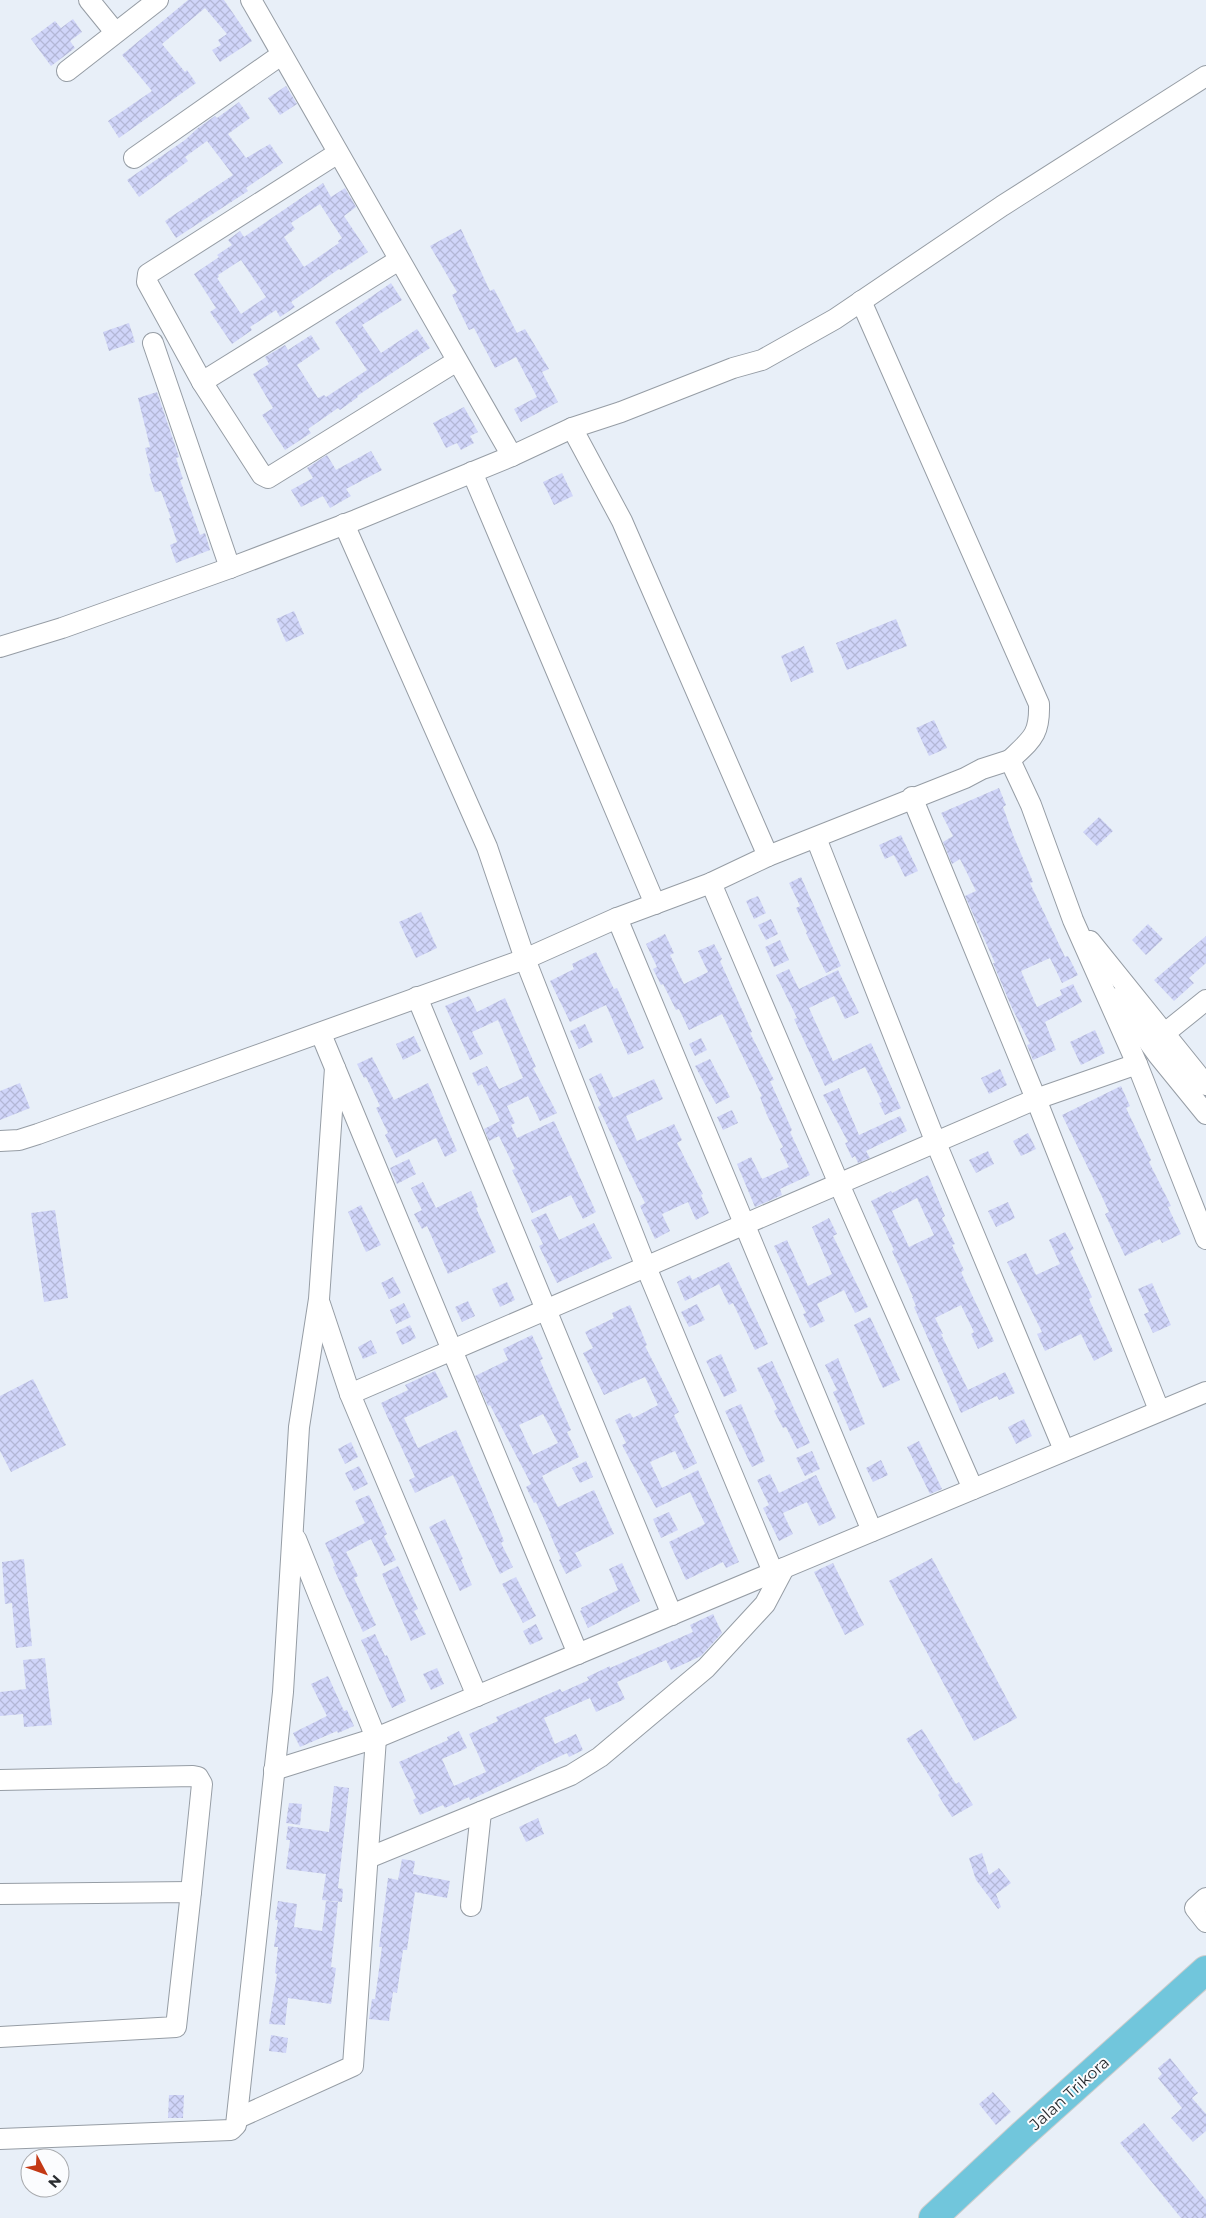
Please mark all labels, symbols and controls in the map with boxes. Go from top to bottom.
street label: Jalan Trikora [1025,2053,1113,2135]
north arrow [20,2148,70,2198]
text: N [44,2171,65,2192]

